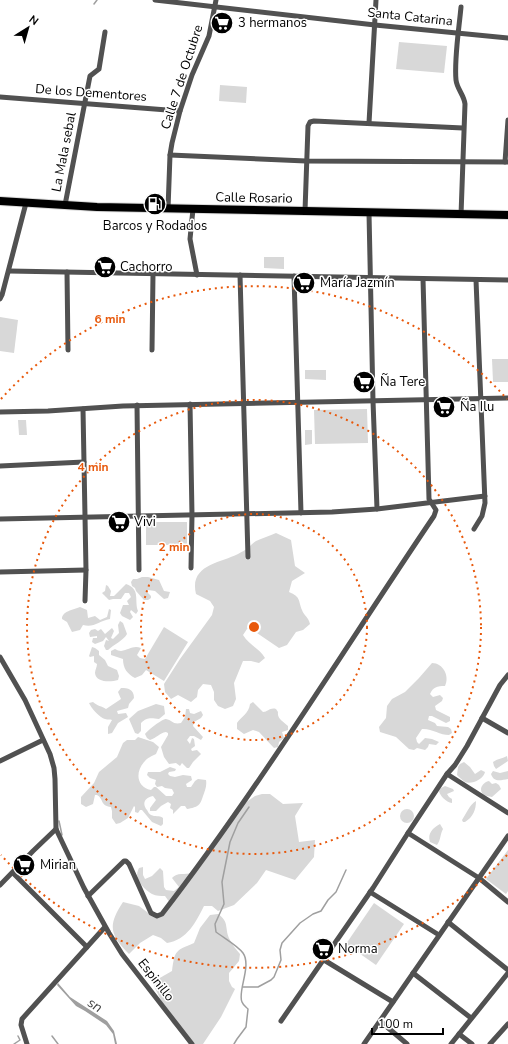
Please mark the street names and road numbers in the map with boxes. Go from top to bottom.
street label: Santa Catarina [366,4,454,30]
street label: Calle 7 de Octubre [157,22,207,132]
street label: De los Dementores [35,80,147,106]
street label: La Mala sebal [47,110,81,193]
street label: Calle Rosario [215,188,293,208]
street label: Espinillo [134,955,178,1005]

